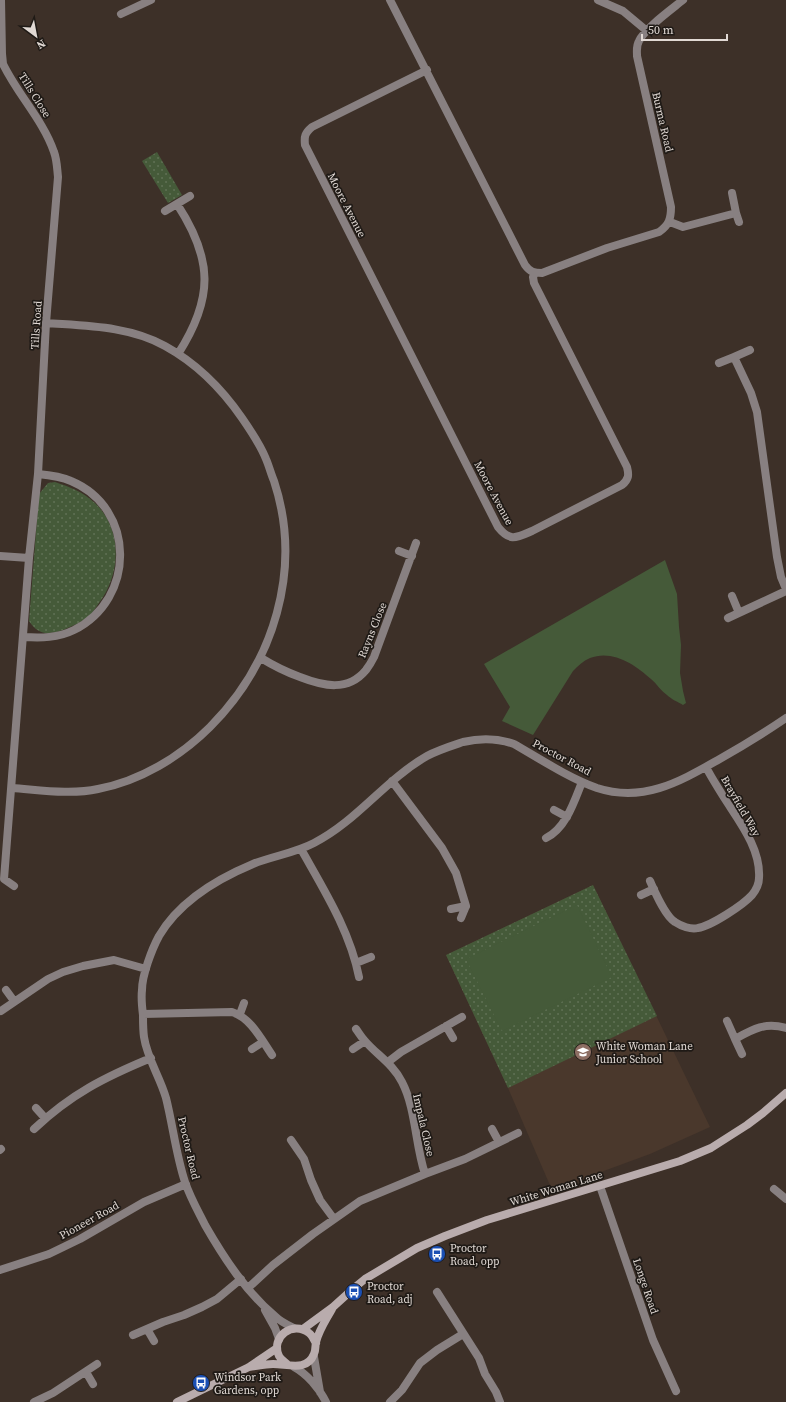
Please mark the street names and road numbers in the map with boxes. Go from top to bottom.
street label: Tills Close [15,70,55,121]
street label: Burma Road [648,91,677,154]
street label: Moore Avenue [324,170,369,240]
street label: Tills Road [27,299,46,350]
street label: Moore Avenue [470,459,517,528]
street label: Rayns Close [354,600,391,660]
street label: Proctor Road [530,736,594,779]
street label: Brayfield Way [717,773,764,840]
street label: Impala Close [409,1092,438,1158]
street label: Proctor Road [174,1115,203,1182]
street label: White Woman Lane [508,1167,605,1210]
street label: Pioneer Road [57,1198,122,1243]
street label: Longe Road [629,1256,662,1317]

